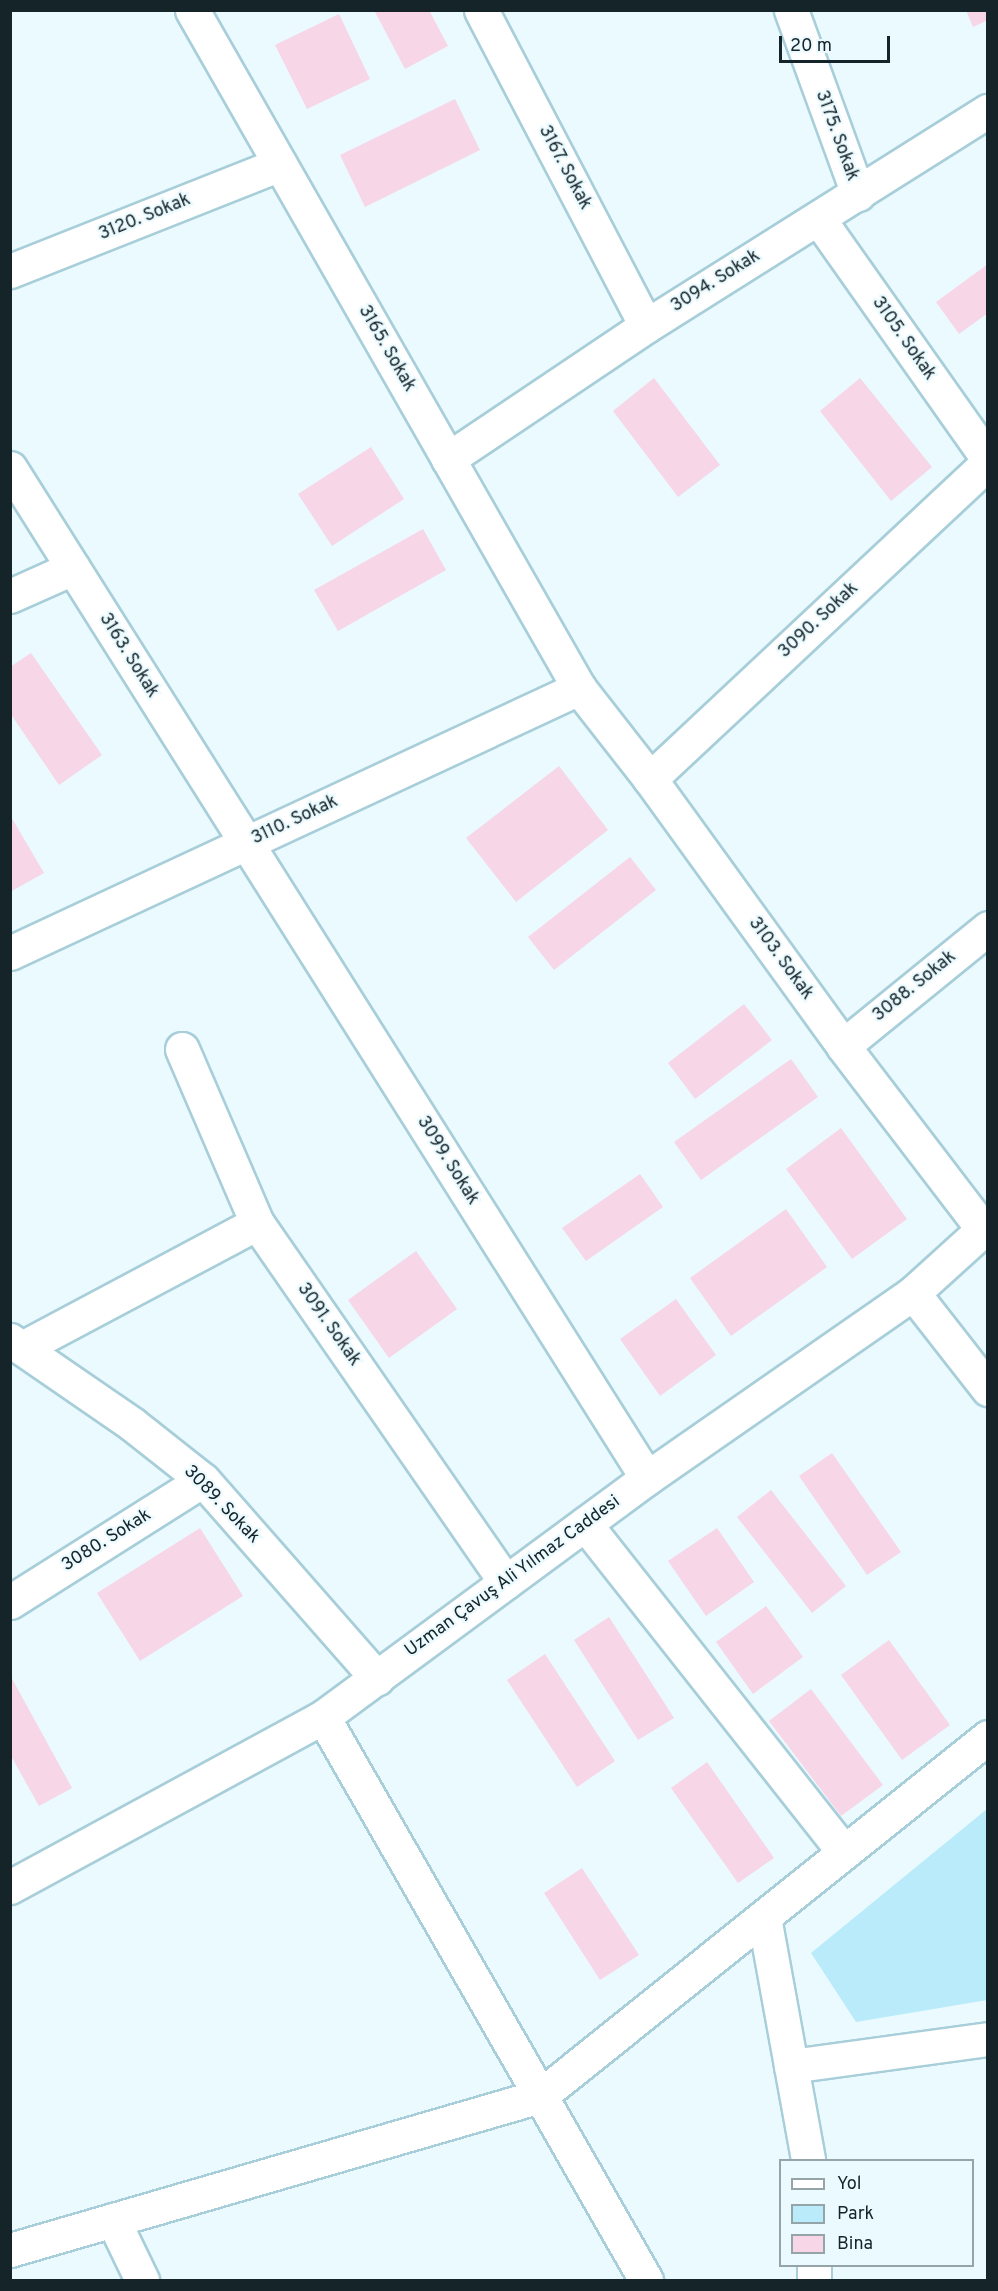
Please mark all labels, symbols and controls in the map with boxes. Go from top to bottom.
scale bar [782,24,893,62]
text: 20 m [790,35,832,58]
street label: 3175. Sokak [810,88,862,184]
street label: 3167. Sokak [533,122,595,214]
street label: 3120. Sokak [96,190,194,246]
street label: 3094. Sokak [667,246,765,318]
street label: 3105. Sokak [866,293,940,385]
street label: 3165. Sokak [353,302,419,396]
street label: 3090. Sokak [775,579,863,663]
street label: 3163. Sokak [93,610,163,702]
street label: 3110. Sokak [248,792,342,850]
street label: 3103. Sokak [743,914,817,1004]
street label: 3088. Sokak [869,947,961,1027]
street label: 3099. Sokak [411,1113,483,1209]
street label: 3091. Sokak [291,1279,365,1371]
street label: 3089. Sokak [178,1461,264,1549]
street label: Uzman Çavuş Ali Yılmaz Caddesi [401,1491,625,1663]
street label: 3080. Sokak [58,1505,156,1577]
legend [779,2159,974,2267]
text: Yol [837,2173,862,2196]
text: Park [837,2203,874,2226]
text: Bina [837,2233,873,2256]

